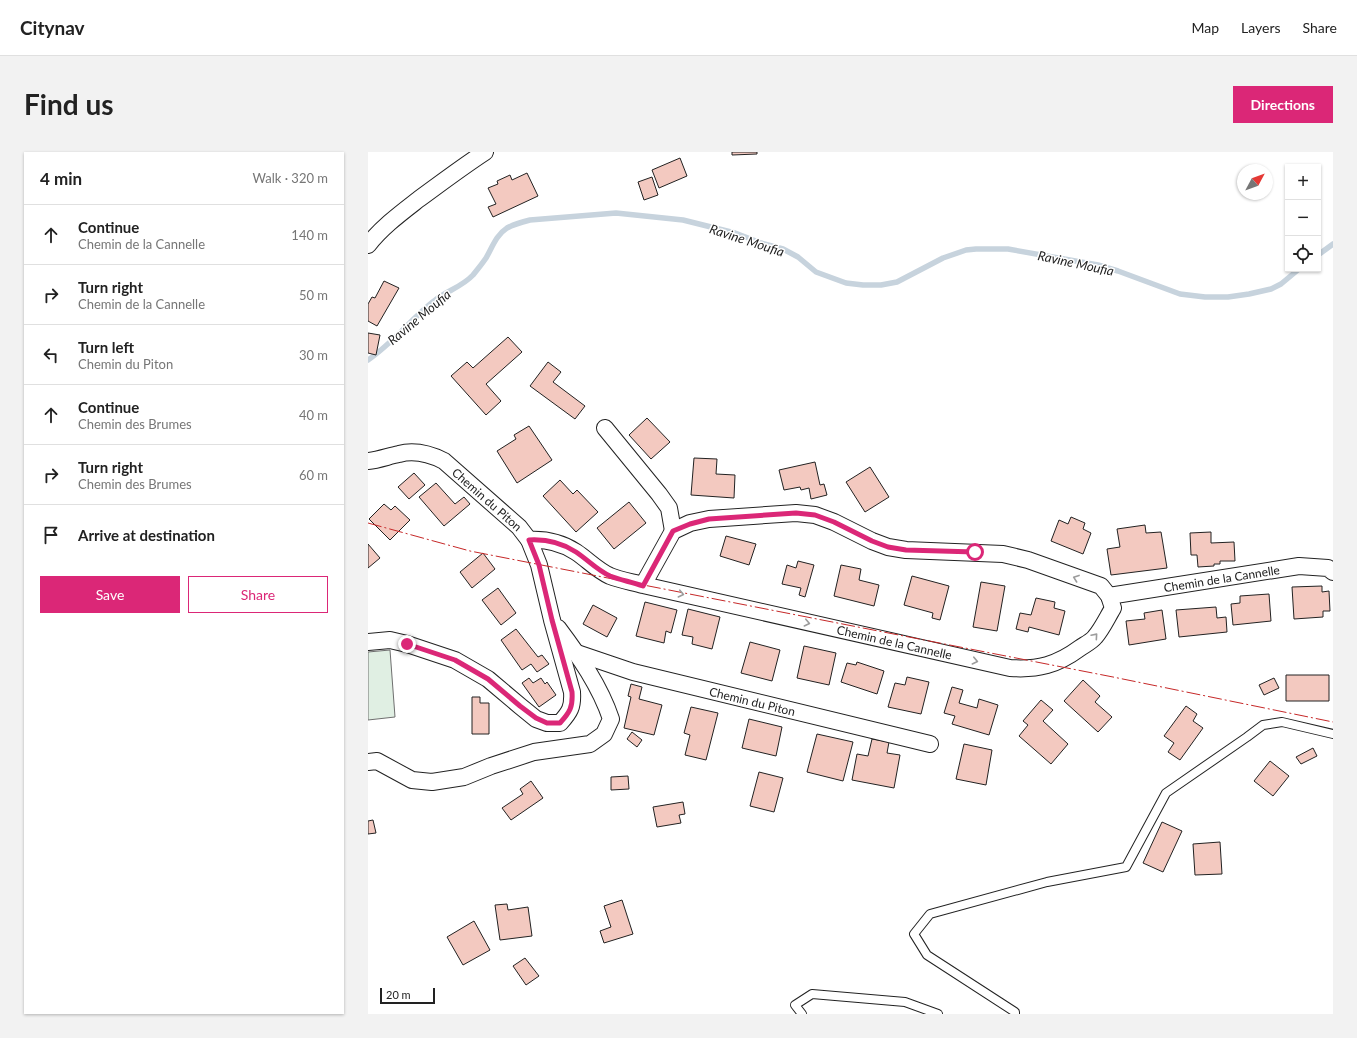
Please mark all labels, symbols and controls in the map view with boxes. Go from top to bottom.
text: Citynav [20,16,85,39]
text: Map [1191,19,1219,36]
text: Layers [1241,19,1281,36]
text: Share [1303,19,1337,36]
button: Directions [1233,86,1333,123]
text: Find us [24,87,114,121]
north arrow [1237,164,1273,200]
map controls [1285,164,1321,272]
button: + [1285,164,1321,200]
text: 4 min [40,168,82,189]
text: Walk · 320 m [252,170,328,186]
button: − [1285,200,1321,236]
text: Continue [78,218,139,236]
water label: Ravine Moufia [708,220,787,260]
icon: ahead [40,224,62,246]
text: 140 m [291,227,328,243]
text: Chemin de la Cannelle [78,236,205,252]
button: locate [1285,236,1321,272]
water label: Ravine Moufia [1036,247,1116,279]
text: Turn right [78,278,143,296]
icon: right [40,284,62,306]
water label: Ravine Moufia [384,286,454,348]
text: 50 m [299,287,328,303]
text: Chemin de la Cannelle [78,296,205,312]
text: Turn left [78,338,134,356]
icon: left [40,344,62,366]
text: 30 m [299,347,328,363]
text: Chemin du Piton [78,356,173,372]
text: Continue [78,398,139,416]
icon: ahead [40,404,62,426]
text: 40 m [299,407,328,423]
text: Chemin des Brumes [78,416,192,432]
text: Turn right [78,458,143,476]
icon: right [40,464,62,486]
street label: Chemin du Piton [449,464,525,534]
text: 60 m [299,467,328,483]
text: Chemin des Brumes [78,476,192,492]
icon: arrive [40,524,62,546]
text: Arrive at destination [78,526,215,544]
route start [966,543,984,561]
street label: Chemin de la Cannelle [1162,562,1281,595]
one-way arrow [1073,574,1080,583]
button: Save [40,576,180,613]
button: Share [188,576,328,613]
one-way arrow [678,590,684,598]
one-way arrow [804,618,811,626]
street label: Chemin de la Cannelle [836,622,953,662]
one-way arrow [1090,633,1097,641]
route end [398,635,416,653]
one-way arrow [972,656,978,664]
street label: Chemin du Piton [708,683,797,719]
scale bar [380,986,435,1005]
text: 20 m [386,988,411,1001]

